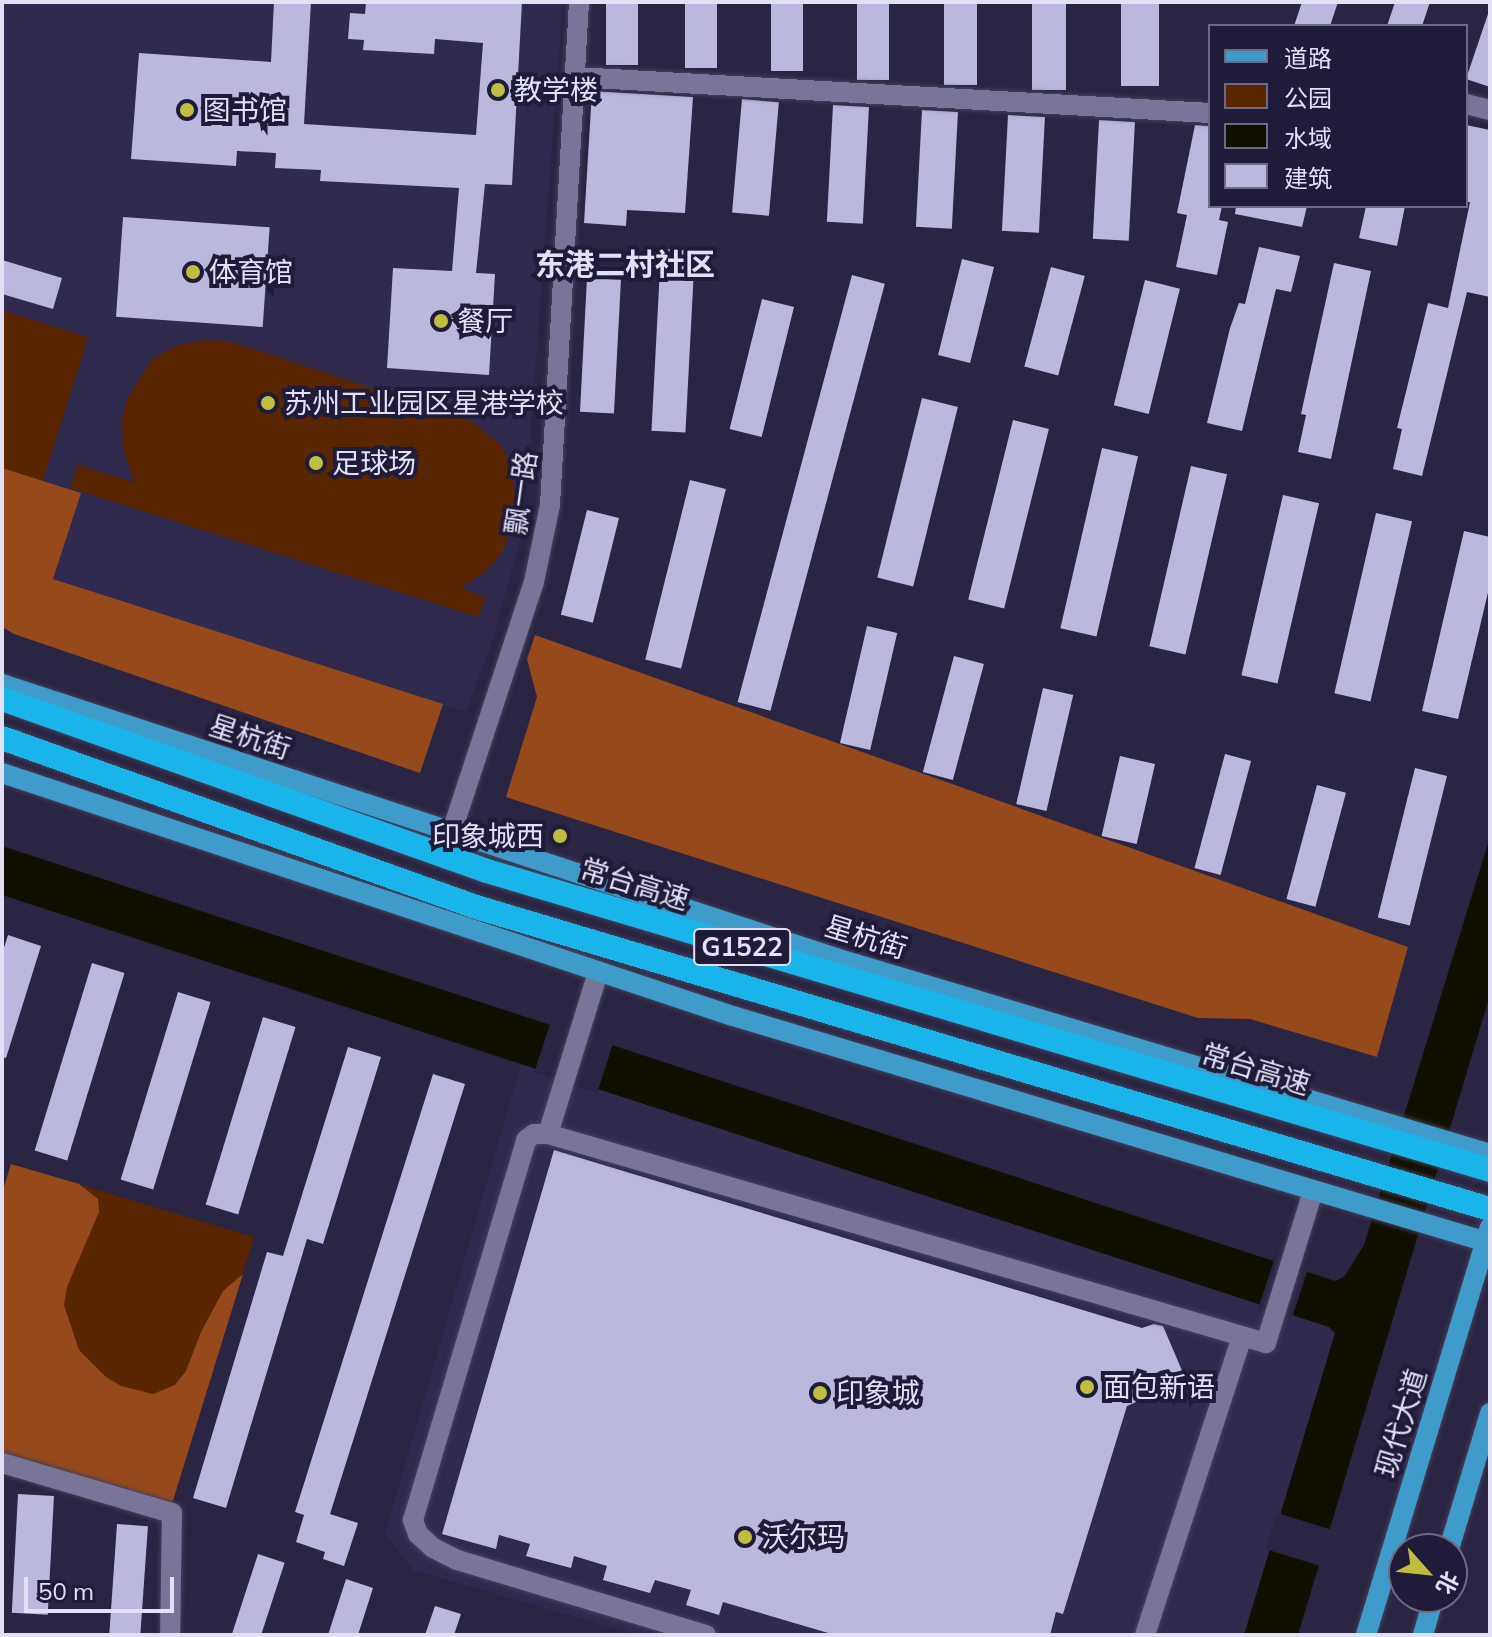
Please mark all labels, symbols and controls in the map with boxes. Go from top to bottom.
legend [1208,24,1468,208]
text: 道路 [1284,43,1332,73]
place label: 教学楼 [514,73,598,107]
marker: 教学楼 [489,81,507,99]
text: 公园 [1284,83,1332,113]
place label: 图书馆 [203,93,287,127]
marker: 图书馆 [178,101,196,119]
text: 水域 [1284,123,1332,153]
text: 建筑 [1284,163,1332,193]
district label: 东港二村社区 [535,246,715,282]
place label: 体育馆 [209,255,293,289]
marker: 体育馆 [184,263,202,281]
place label: 餐厅 [457,304,513,338]
marker: 餐厅 [432,312,450,330]
place label: 苏州工业园区星港学校 [284,386,564,420]
marker: 苏州工业园区星港学校 [259,394,277,412]
place label: 足球场 [332,446,416,480]
street label: 飘一路 [499,449,543,537]
marker: 足球场 [307,454,325,472]
street label: 星杭街 [205,708,295,766]
place label: 印象城西 [432,819,544,853]
marker: 印象城西 [551,827,569,845]
street label: 常台高速 [577,852,693,916]
street label: 星杭街 [821,909,911,965]
road number: G1522 [692,925,792,969]
street label: 常台高速 [1198,1037,1314,1101]
street label: 现代大道 [1369,1365,1433,1481]
place label: 面包新语 [1103,1370,1215,1404]
place label: 印象城 [836,1376,920,1410]
marker: 面包新语 [1078,1378,1096,1396]
marker: 印象城 [811,1384,829,1402]
place label: 沃尔玛 [761,1520,845,1554]
marker: 沃尔玛 [736,1528,754,1546]
north arrow [1388,1533,1468,1613]
scale bar [28,1561,178,1611]
text: 北 [1430,1567,1465,1599]
text: 50 m [38,1576,94,1606]

